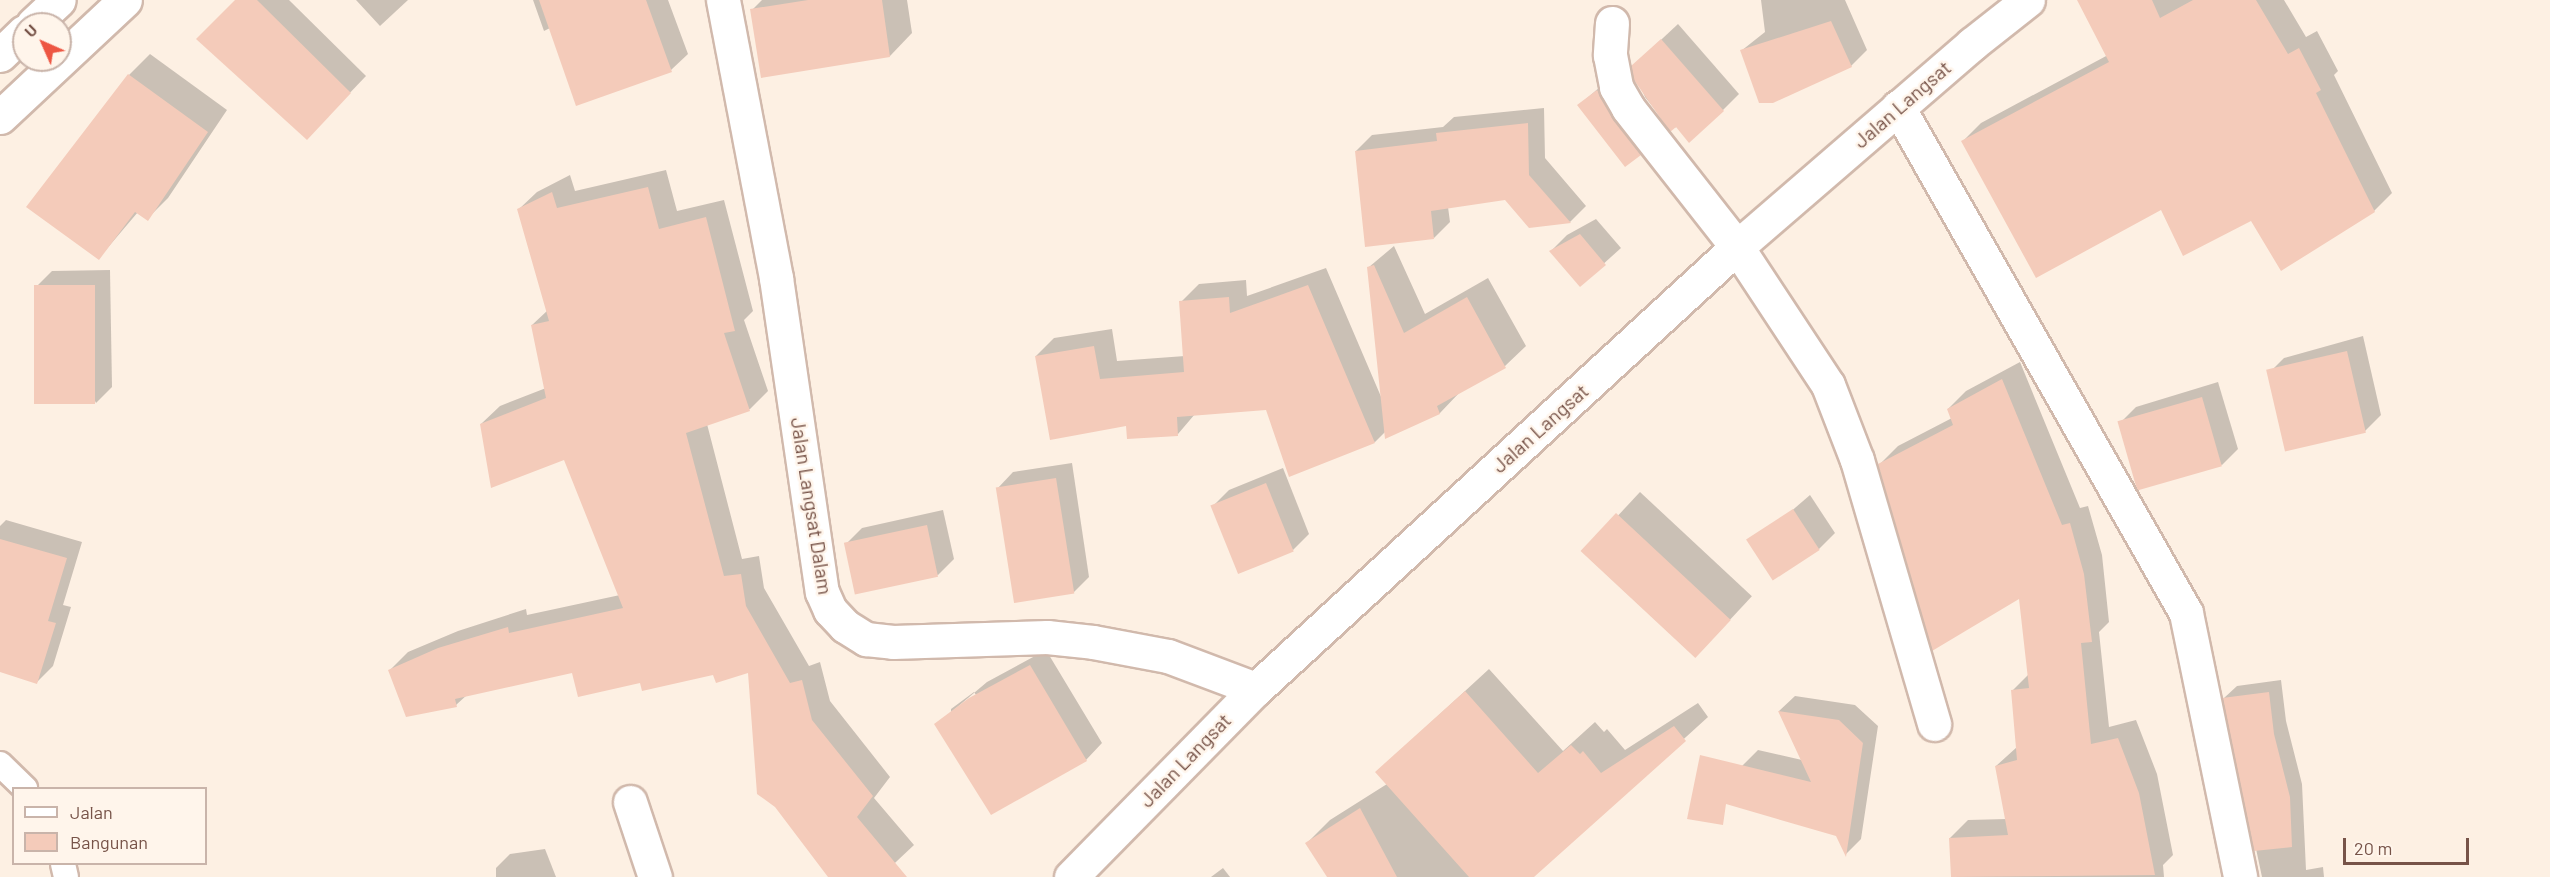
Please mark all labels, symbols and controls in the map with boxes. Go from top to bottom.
north arrow [12,12,72,72]
text: U [20,20,41,41]
street label: Jalan Langsat [1848,55,1956,153]
street label: Jalan Langsat [1487,378,1593,478]
street label: Jalan Langsat Dalam [786,416,838,596]
street label: Jalan Langsat [1134,708,1236,812]
legend [12,787,207,865]
text: Jalan [70,801,113,823]
scale bar [2346,826,2472,864]
text: Bangunan [70,831,148,853]
text: 20 m [2354,837,2392,859]

